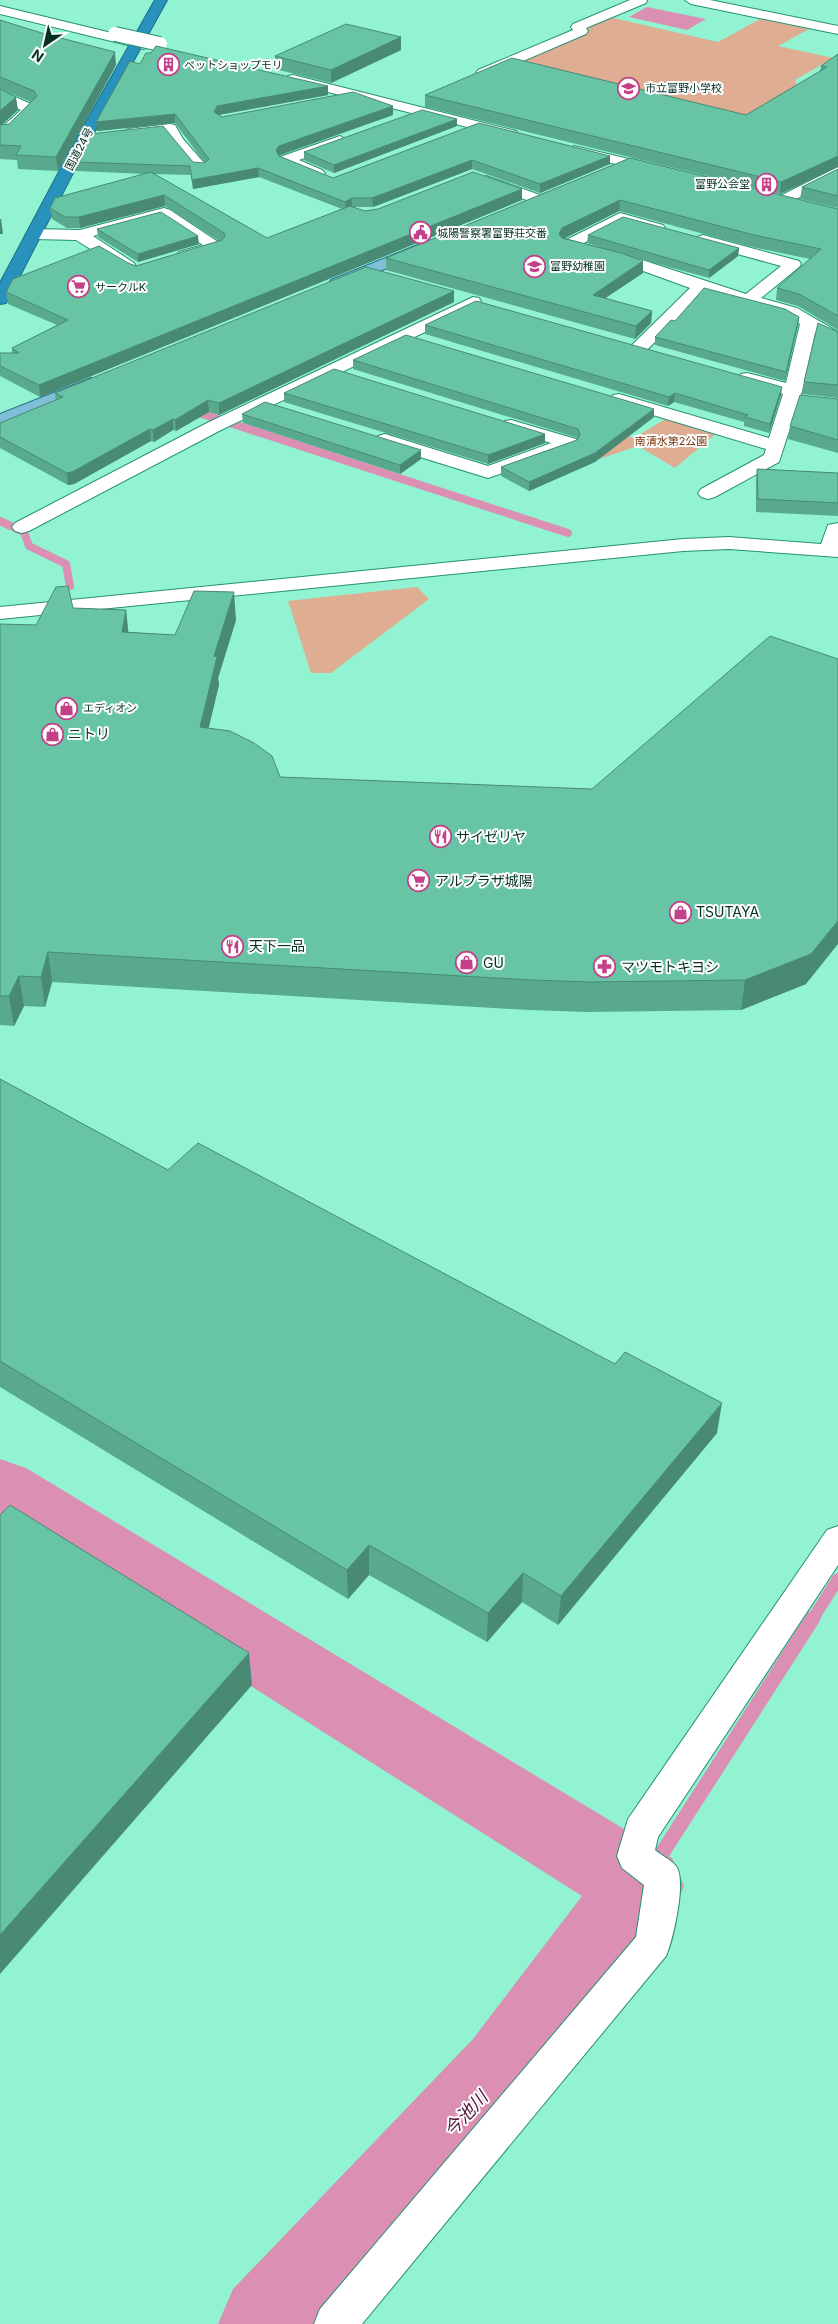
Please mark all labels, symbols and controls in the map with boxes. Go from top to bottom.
north arrow [20,20,70,70]
text: N [28,46,47,66]
building icon: ペットショップモリ [156,53,180,77]
place label: ペットショップモリ [184,58,283,72]
school or university icon: 市立富野小学校 [617,76,641,100]
place label: 市立富野小学校 [645,81,722,95]
street label: 国道24号 [62,125,96,173]
building icon: 富野公会堂 [754,172,778,196]
place label: 富野公会堂 [695,177,750,191]
public building icon: 城陽警察署富野荘交番 [409,221,433,245]
place label: 城陽警察署富野荘交番 [437,226,547,240]
school or university icon: 富野幼稚園 [522,254,546,278]
place label: 富野幼稚園 [550,259,605,273]
supermarket icon: サークルK [67,275,91,299]
place label: サークルK [95,280,147,294]
park label: 南清水第2公園 [635,434,707,448]
shop icon: エディオン [55,696,79,720]
place label: エディオン [83,701,137,715]
shop icon: ニトリ [40,722,64,746]
place label: ニトリ [68,725,110,742]
restaurant icon: サイゼリヤ [428,825,452,849]
place label: サイゼリヤ [456,828,526,845]
supermarket icon: アルプラザ城陽 [407,869,431,893]
place label: アルプラザ城陽 [435,872,533,889]
shop icon: TSUTAYA [668,900,692,924]
place label: TSUTAYA [696,903,759,920]
restaurant icon: 天下一品 [221,934,245,958]
place label: 天下一品 [249,937,305,954]
shop icon: GU [455,951,479,975]
place label: GU [483,954,504,971]
pharmacy icon: マツモトキヨシ [593,955,617,979]
place label: マツモトキヨシ [621,958,719,975]
water label: 今池川 [440,2085,493,2141]

